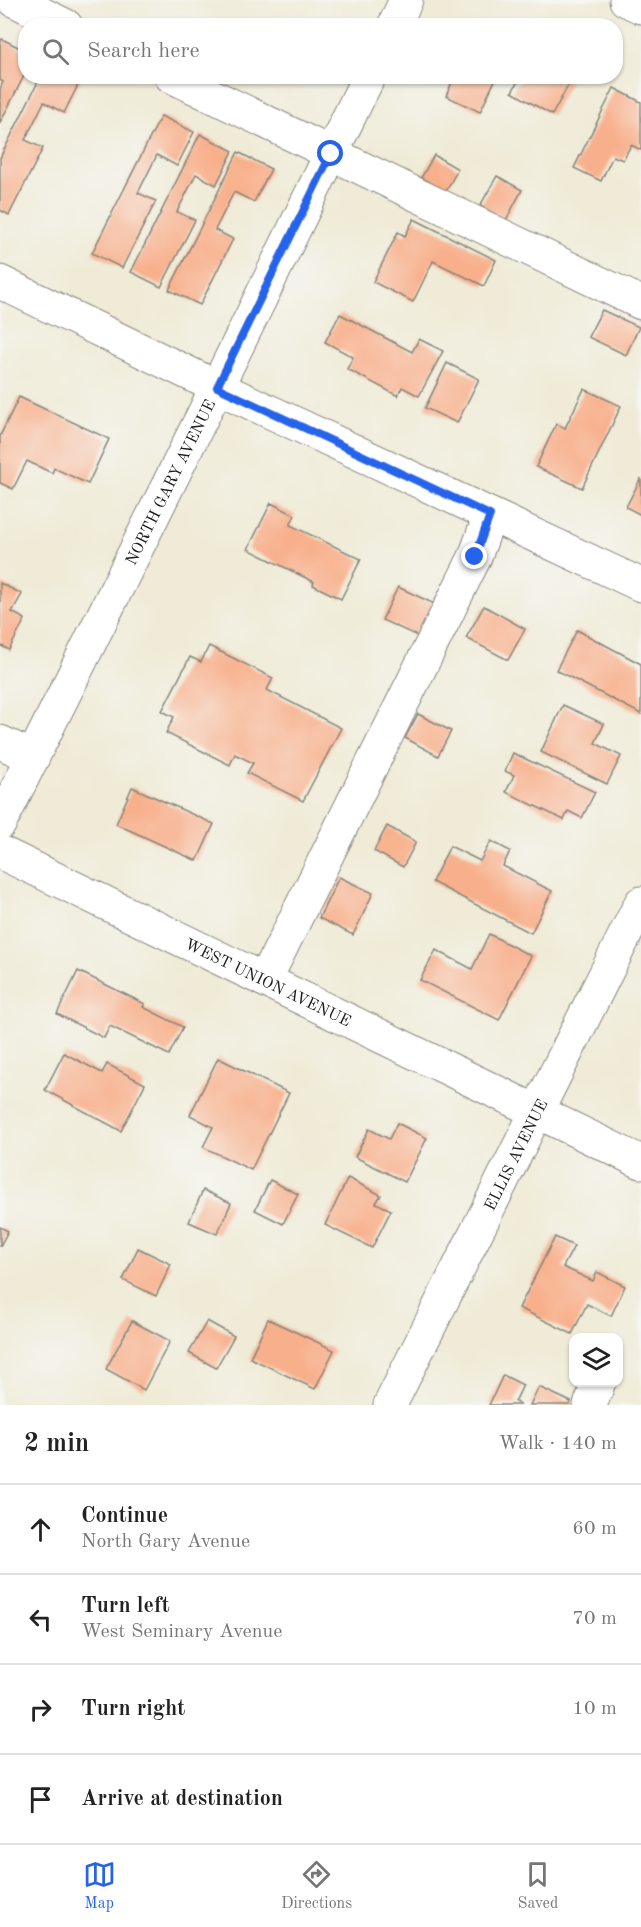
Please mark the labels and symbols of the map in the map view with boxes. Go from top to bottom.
route start [317,140,343,166]
street label: NORTH GARY AVENUE [124,398,219,568]
route end [461,543,487,569]
street label: WEST UNION AVENUE [182,937,353,1030]
street label: ELLIS AVENUE [483,1097,551,1214]

